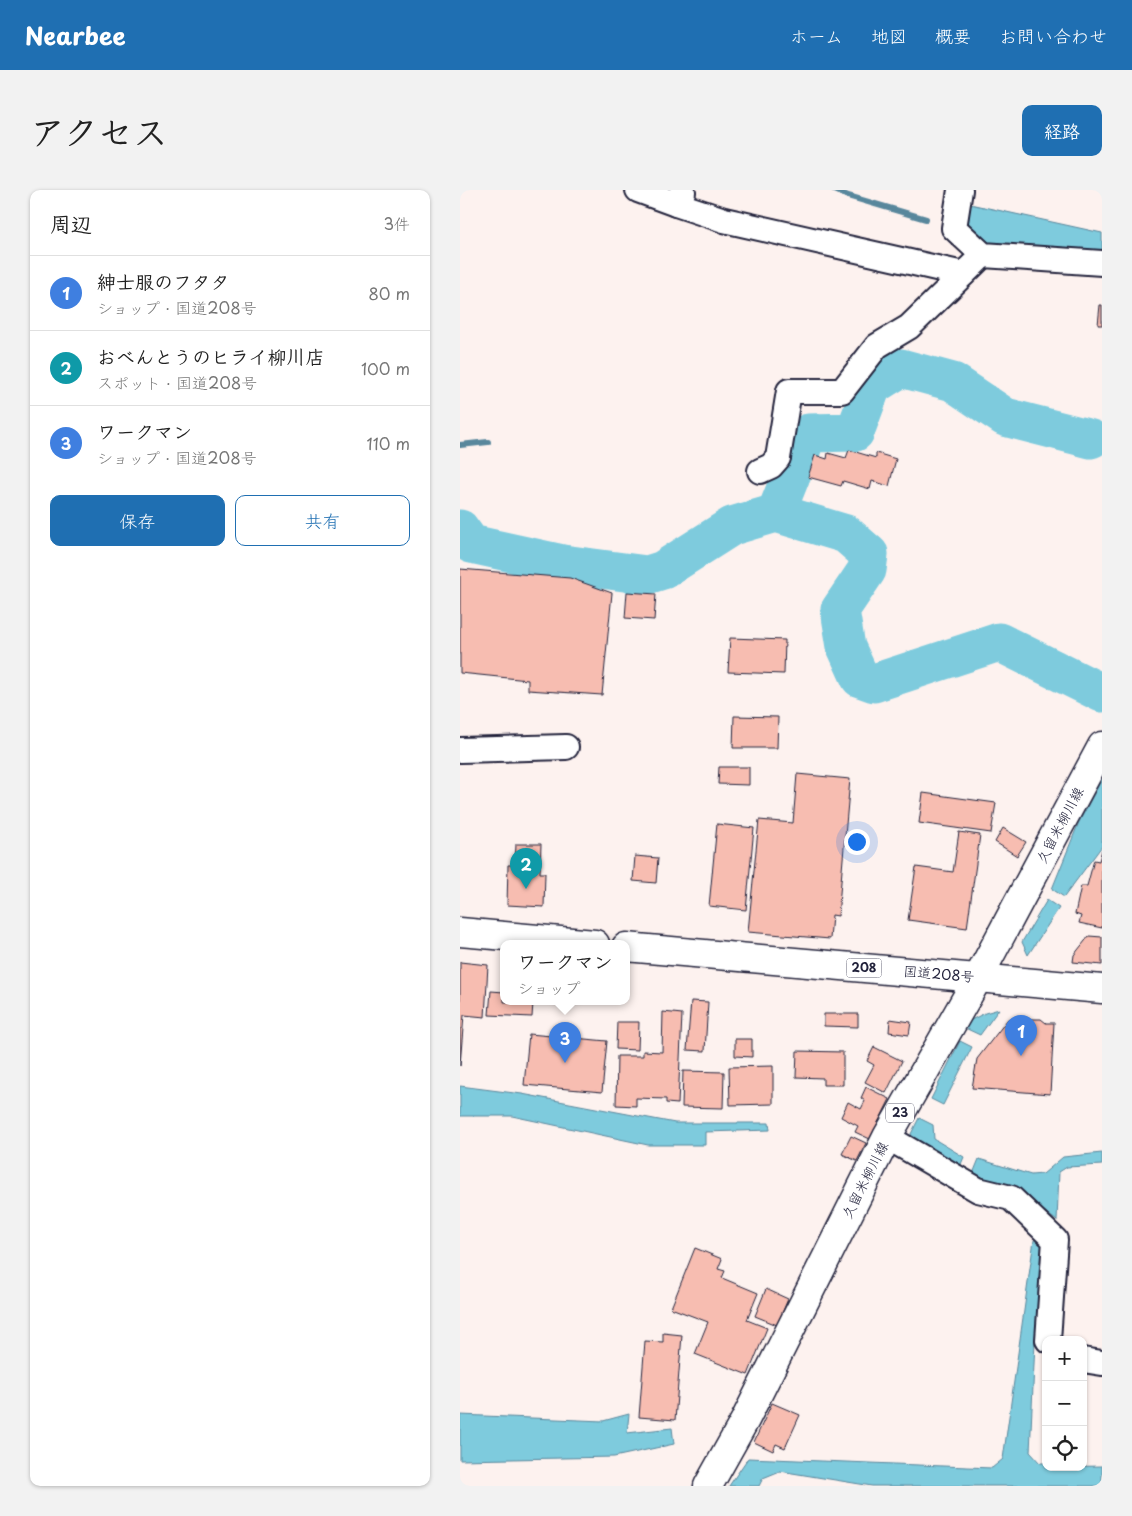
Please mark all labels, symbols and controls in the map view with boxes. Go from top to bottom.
text: Nearbee [25,17,126,53]
text: ホーム [790,22,843,49]
text: 地図 [871,22,907,49]
text: 概要 [935,22,971,49]
text: お問い合わせ [999,22,1107,49]
text: アクセス [30,104,168,157]
button: 経路 [1022,105,1102,156]
text: 周辺 [50,207,92,239]
text: 3件 [383,211,410,235]
text: 紳士服のフタタ [97,267,230,295]
text: 1 [62,281,70,305]
text: 80 m [368,281,410,305]
text: ショップ · 国道208号 [97,295,257,319]
text: おべんとうのヒライ柳川店 [97,342,325,370]
text: 2 [60,356,72,380]
text: 100 m [361,356,410,380]
text: スポット · 国道208号 [97,370,257,394]
text: ワークマン [97,417,192,445]
text: 3 [61,431,71,455]
text: 110 m [367,431,410,455]
text: ショップ · 国道208号 [97,445,257,469]
button: 保存 [50,495,225,546]
button: 共有 [235,495,410,546]
street label: 久留米柳川線 [1031,783,1089,867]
your location [844,829,870,855]
pin: 2 [510,848,542,889]
popup [500,940,630,1005]
text: ワークマン [517,947,613,975]
road number: 208 [846,958,882,978]
street label: 国道208号 [903,960,975,987]
text: ショップ [517,975,581,999]
pin: 1 [1005,1015,1037,1056]
pin: 3 [549,1022,581,1063]
road number: 23 [886,1104,914,1122]
street label: 久留米柳川線 [836,1138,893,1222]
map controls [1042,1336,1087,1471]
button: + [1042,1336,1087,1381]
button: − [1042,1381,1087,1426]
button: locate [1042,1426,1087,1471]

